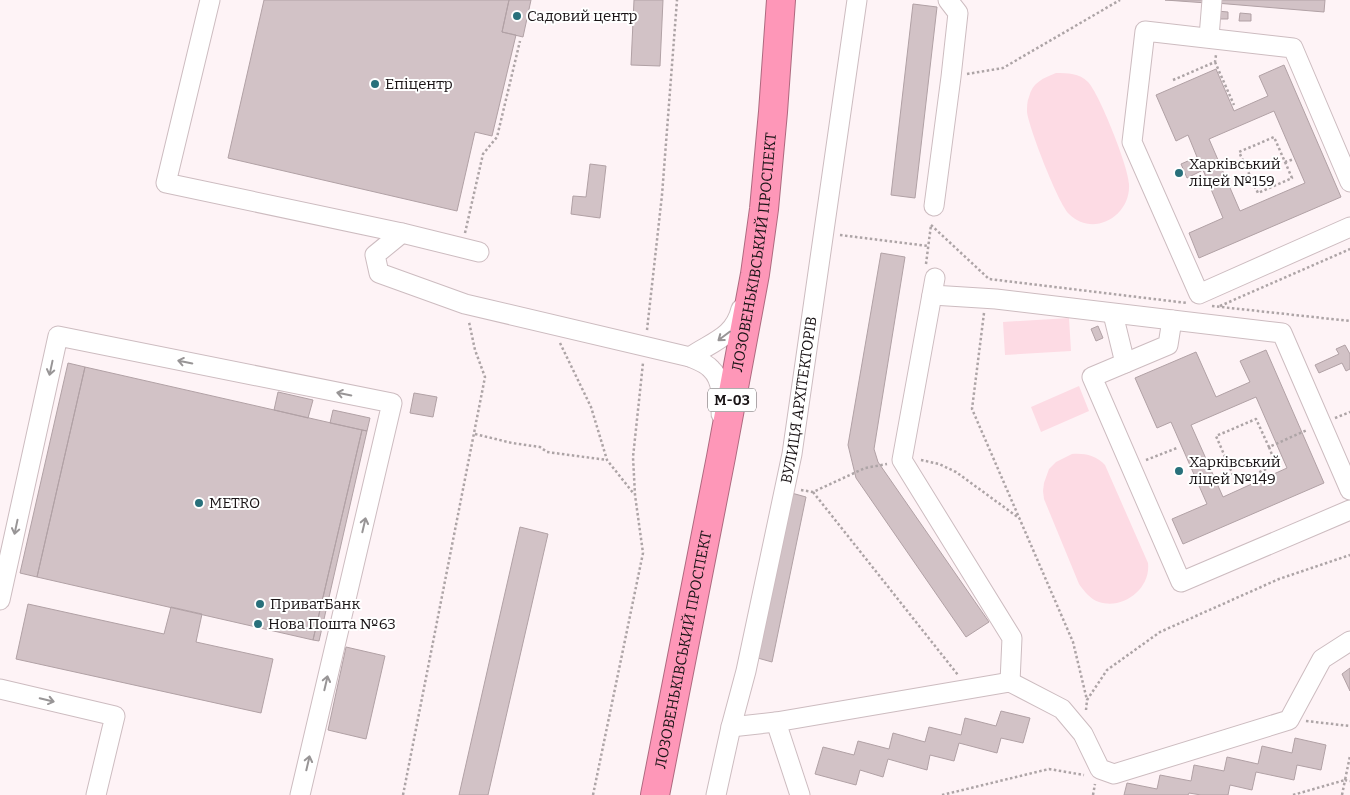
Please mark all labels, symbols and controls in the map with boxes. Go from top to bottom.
place label: Садовий центр [527,7,637,25]
marker: Садовий центр [511,10,523,22]
place label: Епіцентр [385,75,453,93]
marker: Епіцентр [369,78,381,90]
street label: ЛОЗОВЕНЬКІВСЬКИЙ ПРОСПЕКТ [728,132,780,373]
place label: Харківський ліцей №159 [1189,155,1281,190]
marker: Харківський ліцей №159 [1173,167,1185,179]
street label: ВУЛИЦЯ АРХІТЕКТОРІВ [777,315,821,485]
one-way arrow [717,331,731,341]
one-way arrow [178,356,194,366]
one-way arrow [46,360,55,376]
road number: М-03 [708,388,756,412]
one-way arrow [337,389,353,398]
place label: Харківський ліцей №149 [1189,453,1281,488]
marker: Харківський ліцей №149 [1173,465,1185,477]
place label: METRO [209,494,260,512]
marker: METRO [193,497,205,509]
one-way arrow [11,518,20,534]
one-way arrow [360,518,369,534]
street label: ЛОЗОВЕНЬКІВСЬКИЙ ПРОСПЕКТ [651,529,715,770]
place label: ПриватБанк [270,595,361,613]
marker: ПриватБанк [254,598,266,610]
place label: Нова Пошта №63 [268,615,396,633]
marker: Нова Пошта №63 [252,618,264,630]
one-way arrow [322,676,331,692]
one-way arrow [39,696,55,705]
one-way arrow [304,755,313,771]

